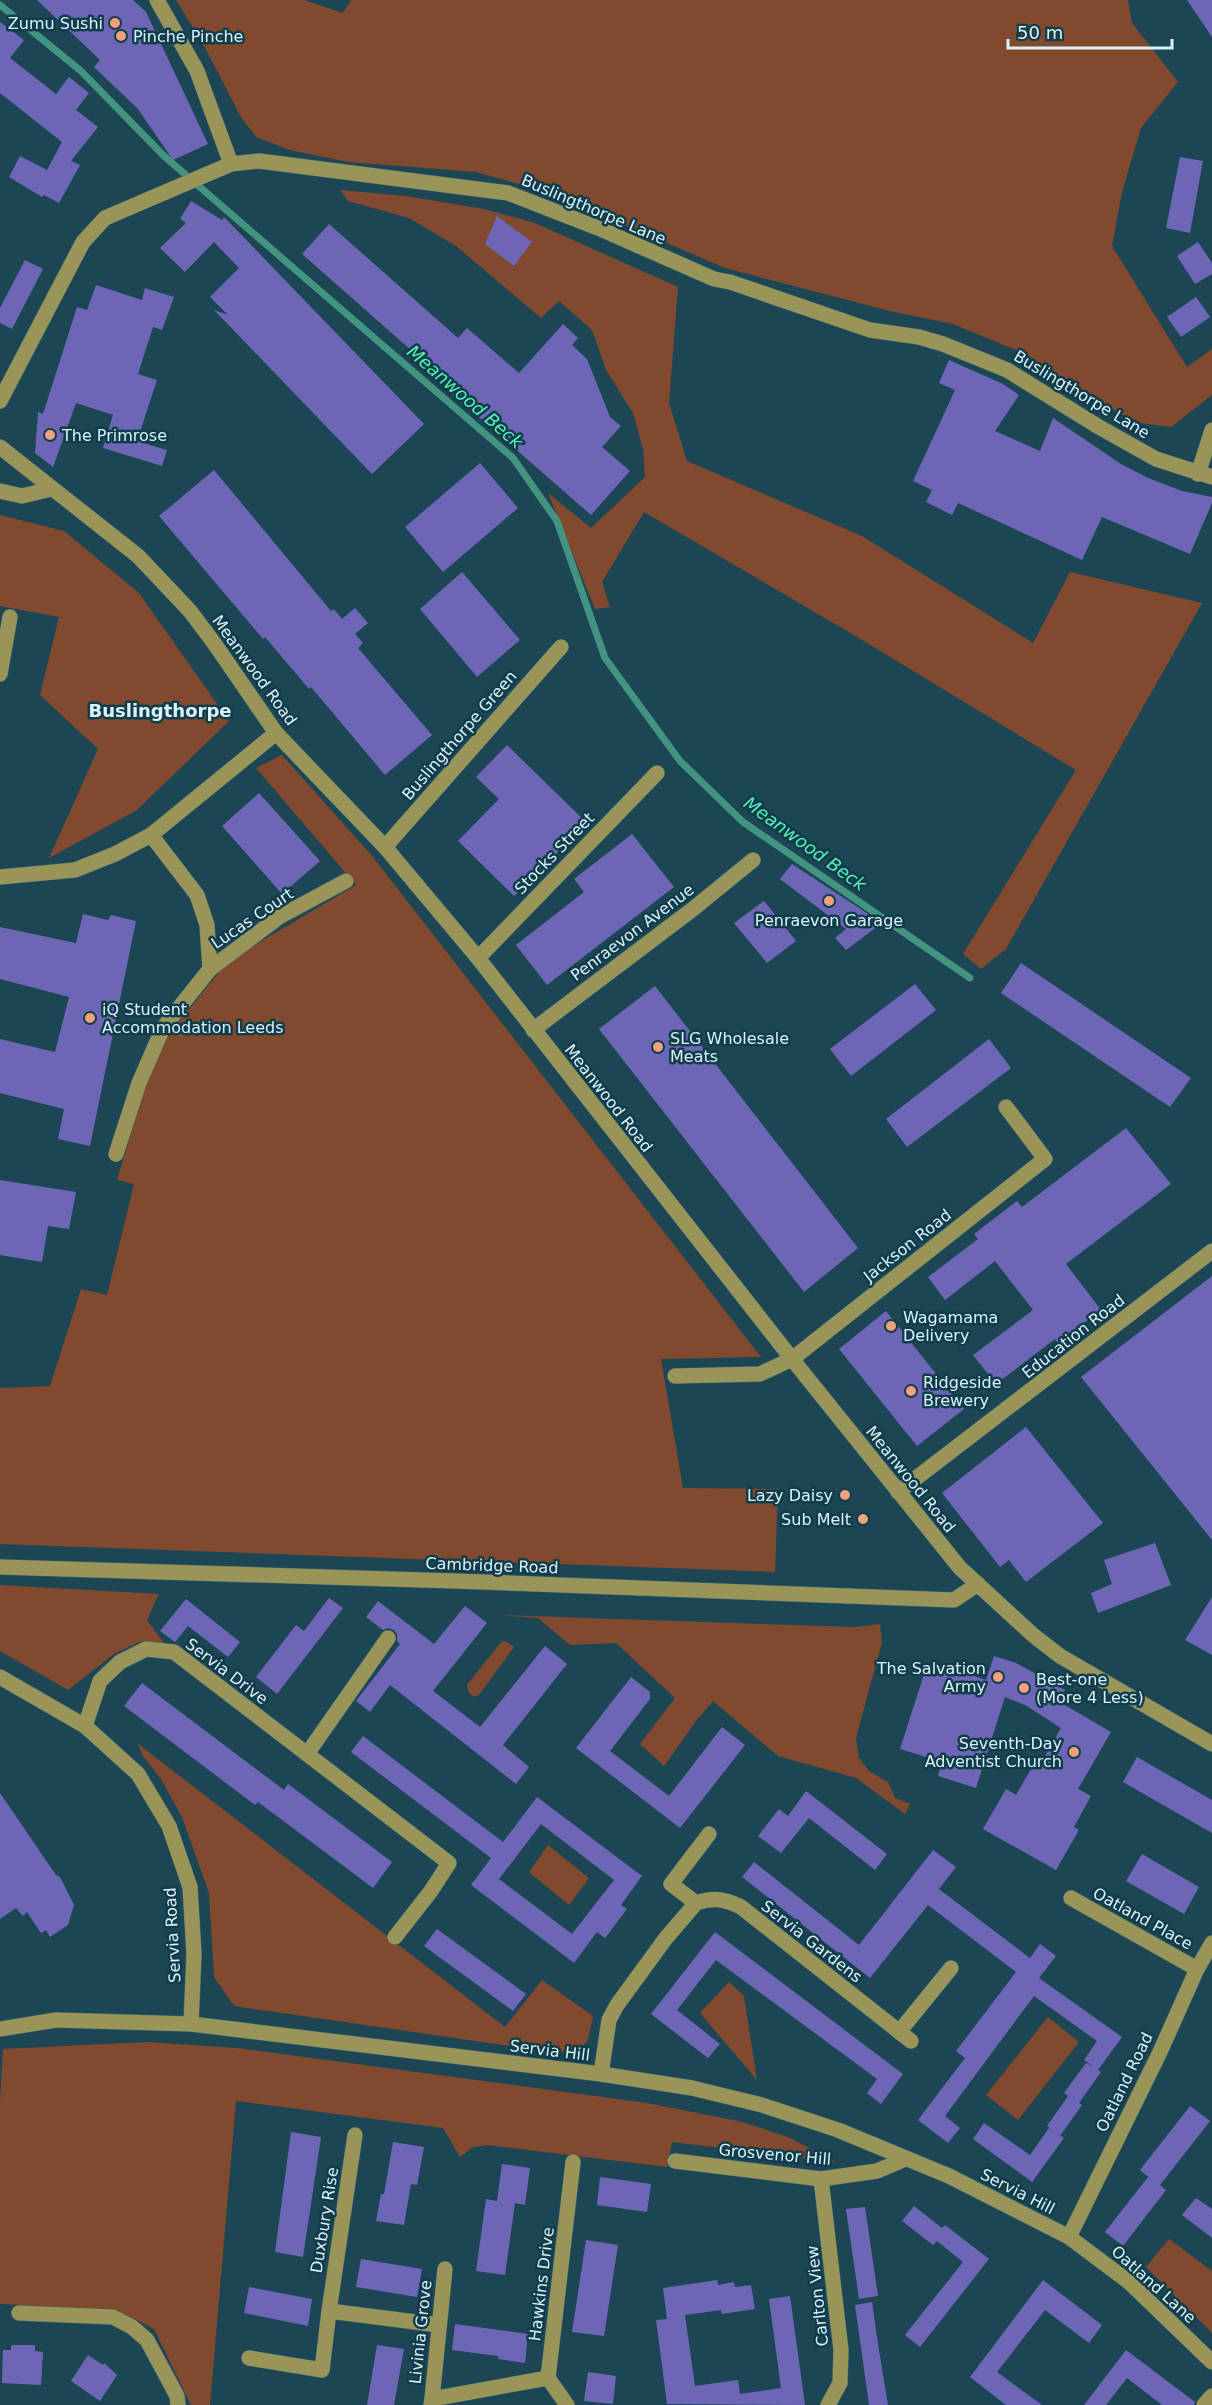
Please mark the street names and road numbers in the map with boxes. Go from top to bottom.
street label: Buslingthorpe Lane [519,170,669,249]
street label: Buslingthorpe Lane [1010,346,1153,443]
street label: Meanwood Road [208,611,301,729]
street label: Buslingthorpe Green [398,667,521,804]
street label: Stocks Street [511,809,598,898]
street label: Penraevon Avenue [567,880,698,985]
street label: Lucas Court [208,884,297,953]
street label: Meanwood Road [561,1041,657,1156]
street label: Jackson Road [859,1205,955,1286]
street label: Education Road [1018,1290,1128,1382]
street label: Meanwood Road [862,1422,959,1536]
street label: Cambridge Road [425,1554,559,1577]
street label: Servia Drive [182,1634,272,1708]
street label: Oatland Place [1090,1883,1196,1954]
street label: Servia Road [161,1887,184,1983]
street label: Servia Gardens [758,1896,866,1987]
street label: Oatland Road [1092,2029,1157,2135]
street label: Servia Hill [509,2036,591,2065]
street label: Grosvenor Hill [718,2140,832,2169]
street label: Servia Hill [977,2165,1058,2218]
street label: Duxbury Rise [307,2166,342,2274]
street label: Hawkins Drive [525,2226,558,2342]
street label: Oatland Lane [1108,2242,1200,2327]
street label: Carlton View [803,2245,832,2347]
street label: Livinia Grove [406,2279,435,2385]

